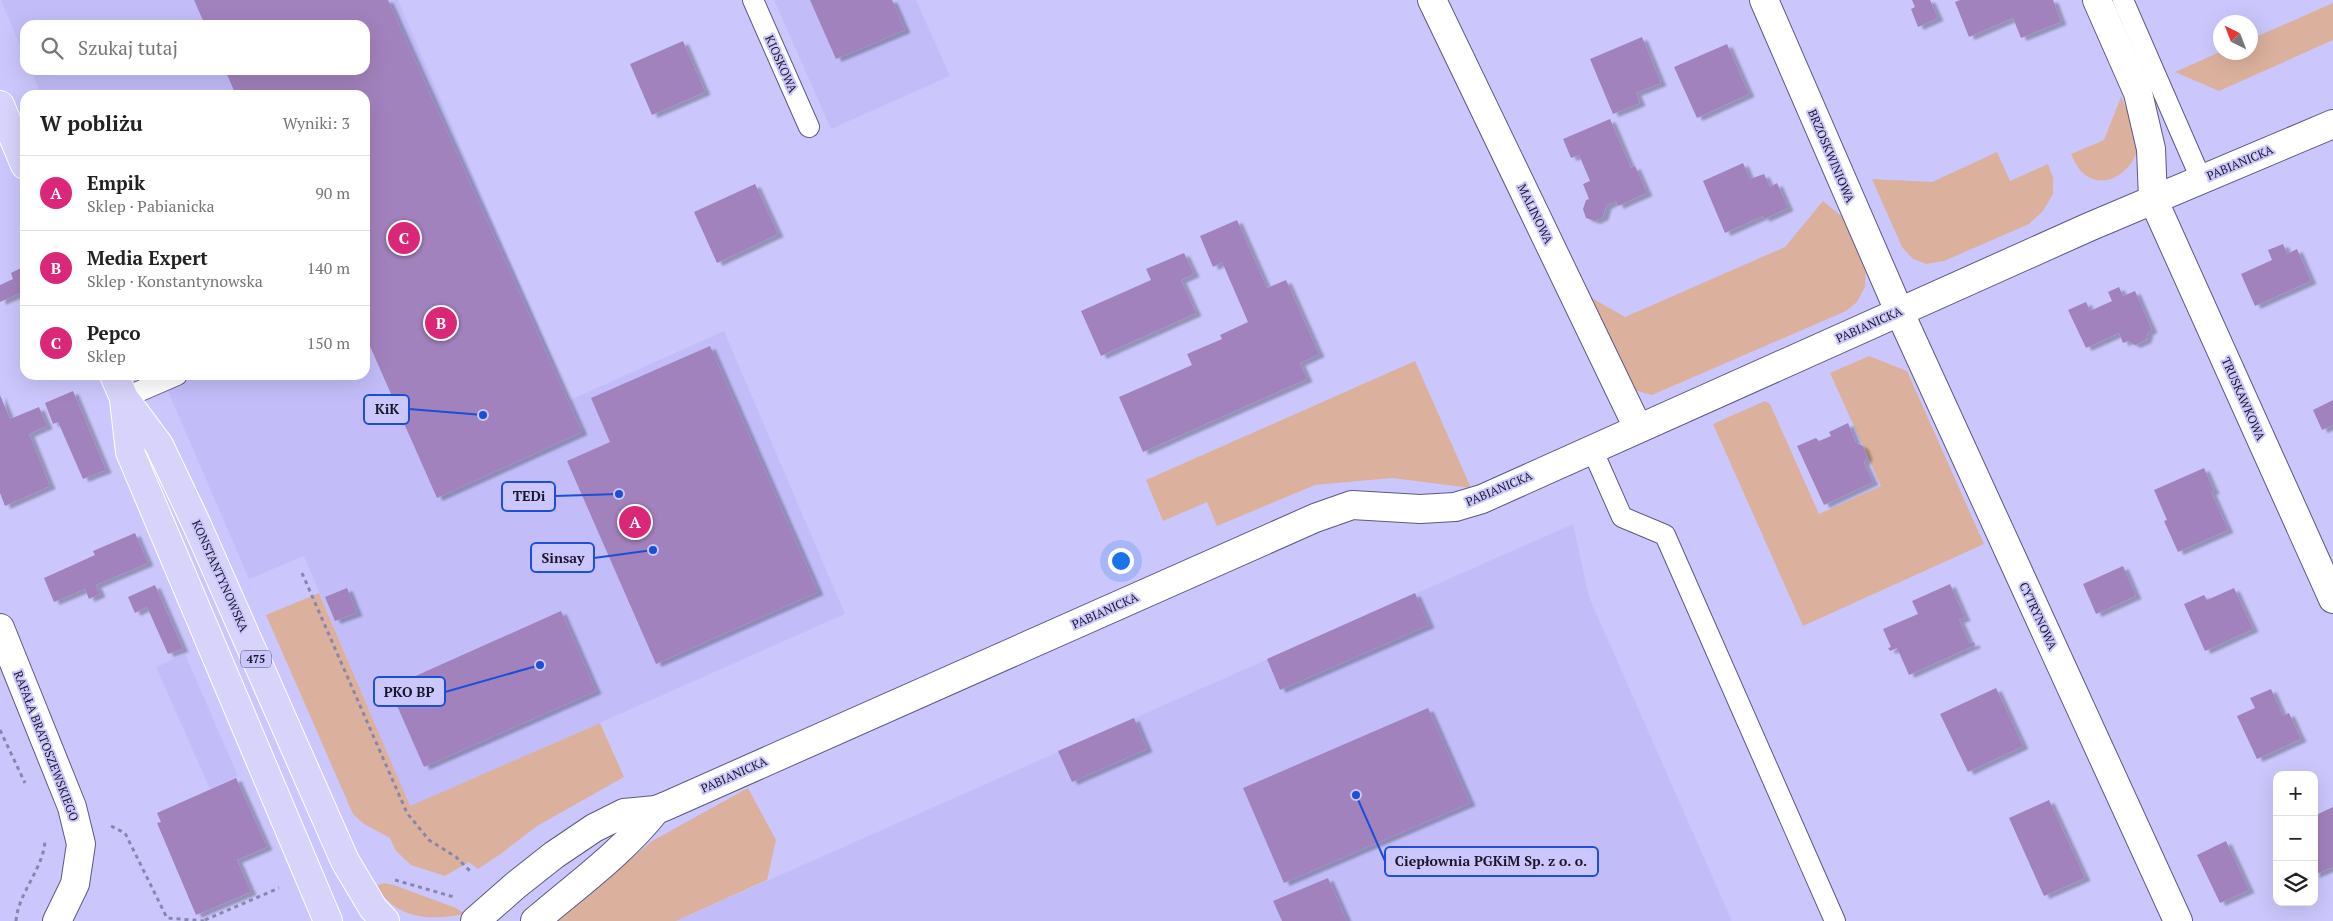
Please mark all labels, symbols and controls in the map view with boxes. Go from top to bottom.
north arrow [2213,15,2258,60]
search box [20,20,370,75]
street label: KIOSKOWA [762,33,801,96]
icon: search [38,34,66,62]
text: Szukaj tutaj [78,35,178,60]
street label: BRZOSKWINIOWA [1805,107,1858,206]
text: W pobliżu [40,109,143,137]
text: Wyniki: 3 [283,112,350,134]
street label: PABIANICKA [2204,142,2276,183]
text: Empik [87,170,145,195]
street label: MALINOWA [1514,181,1557,247]
text: A [50,182,62,204]
text: 90 m [315,182,350,204]
text: Sklep · Pabianicka [87,195,215,217]
pin: C [388,219,420,257]
text: Media Expert [87,245,208,270]
text: B [51,257,61,279]
text: 140 m [307,257,350,279]
text: Sklep · Konstantynowska [87,270,263,292]
street label: PABIANICKA [1833,303,1905,346]
pin: B [425,304,457,342]
text: Pepco [87,320,141,345]
text: C [51,332,61,354]
text: 150 m [307,332,350,354]
text: Sklep [87,345,126,367]
street label: TRUSKAWKOWA [2218,355,2269,443]
callout: KiK [364,395,409,424]
text: KiK [375,399,399,418]
street label: PABIANICKA [1463,468,1535,509]
callout: TEDi [502,482,555,511]
text: TEDi [513,486,546,505]
pin: A [619,503,651,541]
street label: KONSTANTYNOWSKA [189,518,252,635]
callout: Sinsay [531,543,594,572]
text: Sinsay [542,548,585,567]
your location [1108,548,1134,574]
street label: CYTRYNOWA [2016,580,2061,653]
street label: PABIANICKA [1069,589,1141,632]
road number: 475 [241,651,271,668]
street label: RAFAŁA BRATOSZEWSKIEGO [11,668,82,823]
callout: PKO BP [374,677,445,706]
text: PKO BP [384,682,434,701]
street label: PABIANICKA [698,753,770,796]
map controls [2273,771,2318,906]
button: + [2273,771,2318,816]
button: − [2273,816,2318,861]
callout: Ciepłownia PGKiM Sp. z o. o. [1385,847,1598,876]
text: Ciepłownia PGKiM Sp. z o. o. [1395,851,1587,870]
button: layers [2273,861,2318,906]

